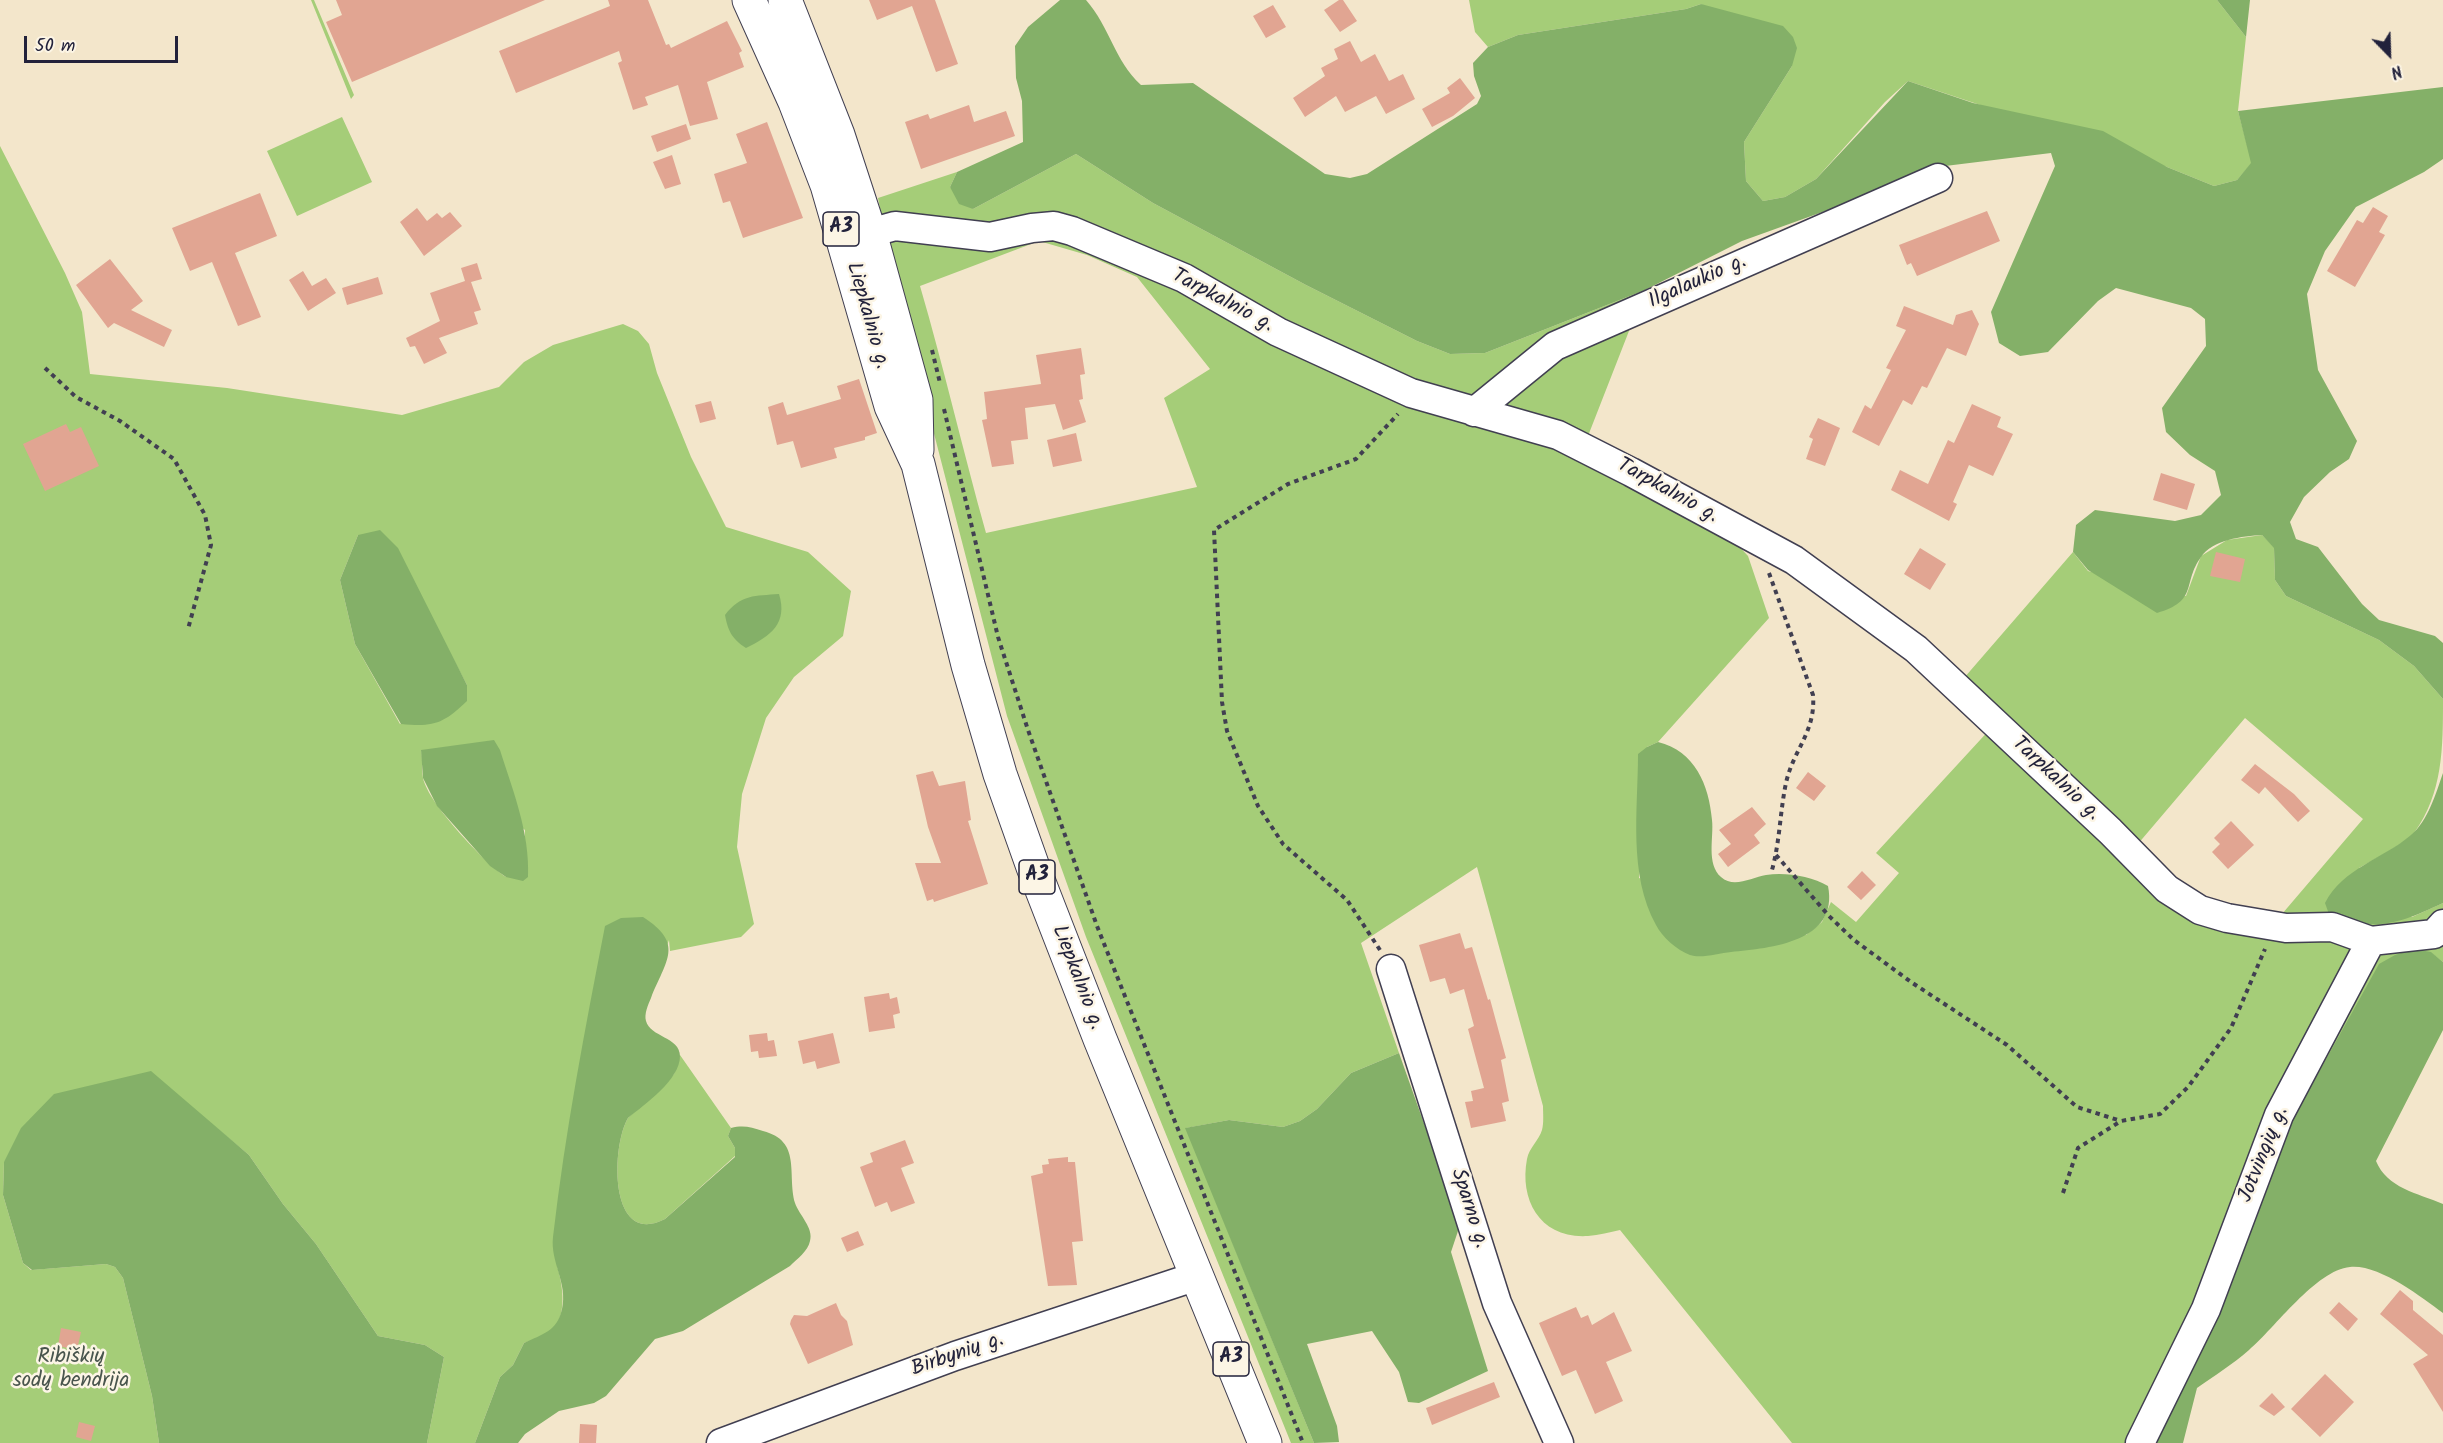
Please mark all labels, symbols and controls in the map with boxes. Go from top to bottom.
scale bar [27,24,182,62]
north arrow [2359,24,2419,84]
text: 50 m [35,32,75,61]
text: N [2387,58,2406,85]
road number: A3 [823,212,859,246]
street label: Ilgalaukio g. [1645,250,1751,316]
street label: Liepkalnio g. [839,260,893,372]
street label: Tarpkalnio g. [1167,265,1277,339]
street label: Tarpkalnio g. [1612,454,1722,530]
street label: Tarpkalnio g. [2005,733,2105,827]
road number: A3 [1019,860,1055,894]
street label: Liepkalnio g. [1045,922,1107,1034]
street label: Jotvingių g. [2234,1103,2296,1207]
street label: Sparno g. [1443,1166,1493,1252]
street label: Birbynių g. [909,1328,1007,1384]
road number: A3 [1213,1342,1249,1376]
park label: Ribiškių sodų bendrija [13,1345,129,1395]

